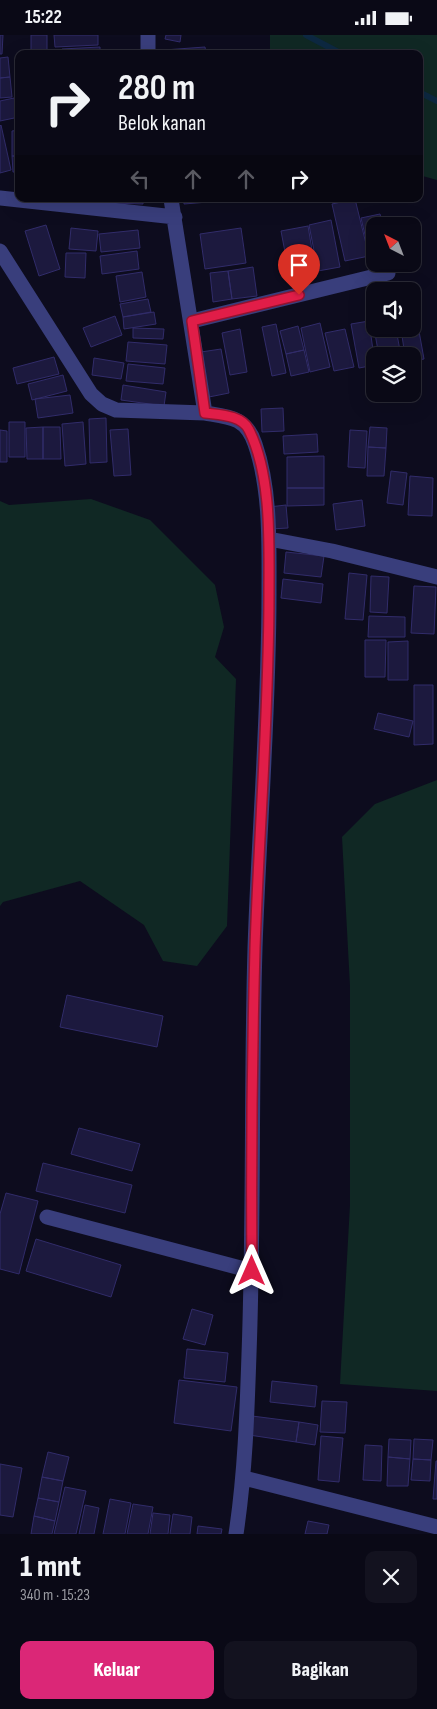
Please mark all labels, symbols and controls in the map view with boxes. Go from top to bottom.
text: 15:22 [25,6,62,29]
text: 280 m [118,67,195,110]
icon: right [35,70,100,135]
text: Belok kanan [118,110,206,137]
icon: left [126,165,154,193]
icon: ahead [179,165,207,193]
icon: ahead [232,165,260,193]
icon: right [285,165,313,193]
north arrow [366,217,421,273]
map controls [366,217,421,402]
pin [278,244,320,295]
icon: arrive [285,251,313,279]
button: sound [366,282,421,337]
button: layers [366,347,421,402]
position arrow [225,1244,277,1296]
text: 1 mnt [20,1549,81,1585]
button: close [365,1551,417,1603]
text: 340 m · 15:23 [20,1586,90,1605]
button: Keluar [20,1641,214,1699]
button: Bagikan [224,1641,417,1699]

